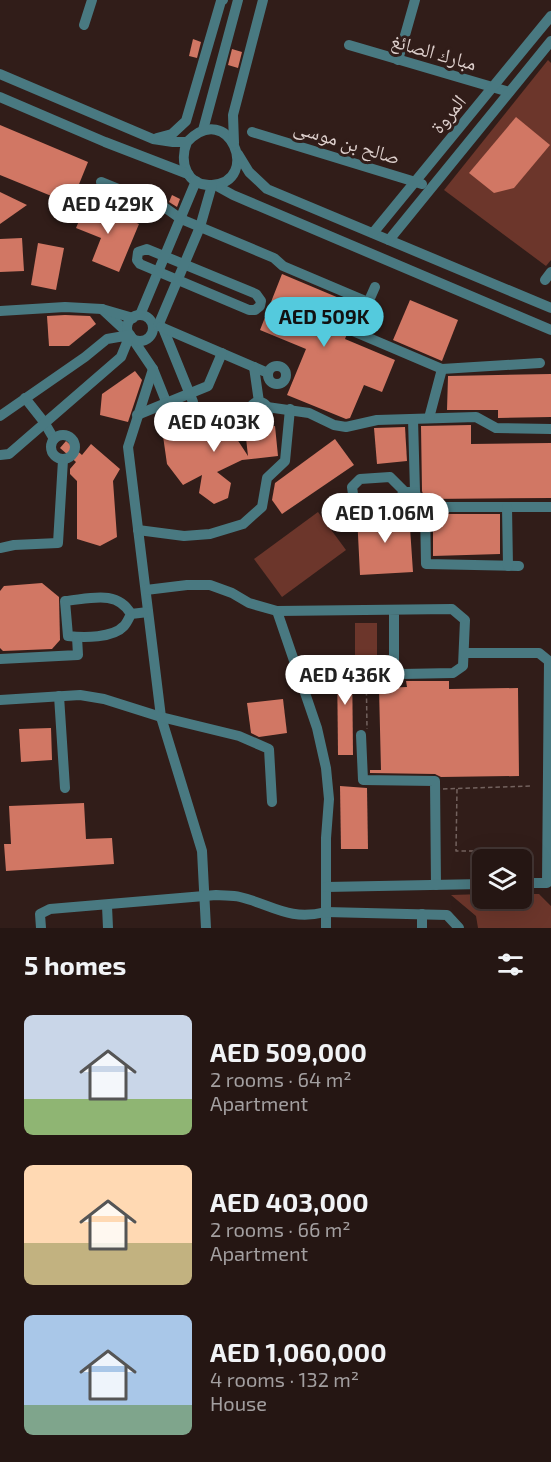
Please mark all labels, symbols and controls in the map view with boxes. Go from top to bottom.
street label: مبارك الصائغ [388,27,480,77]
street label: المروة [424,89,470,138]
street label: صالح بن موسى [291,114,403,170]
pin: AED 429K [46,184,170,235]
text: AED 429K [62,191,154,215]
pin: AED 509K [262,297,386,348]
text: AED 509K [279,304,369,328]
pin: AED 403K [152,402,276,453]
text: AED 403K [168,409,260,433]
pin: AED 1.06M [316,493,454,544]
text: AED 1.06M [336,500,434,524]
pin: AED 436K [283,655,407,706]
text: AED 436K [299,662,391,686]
map controls [472,849,532,909]
button: layers [472,849,532,909]
icon: filters [494,948,527,981]
text: 5 homes [24,949,126,980]
text: AED 509,000 [210,1036,367,1067]
icon: home [72,1039,144,1111]
text: 2 rooms · 64 m² [210,1067,352,1091]
text: Apartment [210,1091,308,1115]
text: AED 403,000 [210,1186,369,1217]
icon: home [72,1189,144,1261]
text: 2 rooms · 66 m² [210,1217,351,1241]
text: Apartment [210,1241,308,1265]
text: AED 1,060,000 [210,1336,387,1367]
icon: home [72,1339,144,1411]
text: 4 rooms · 132 m² [210,1367,359,1391]
text: House [210,1391,267,1415]

